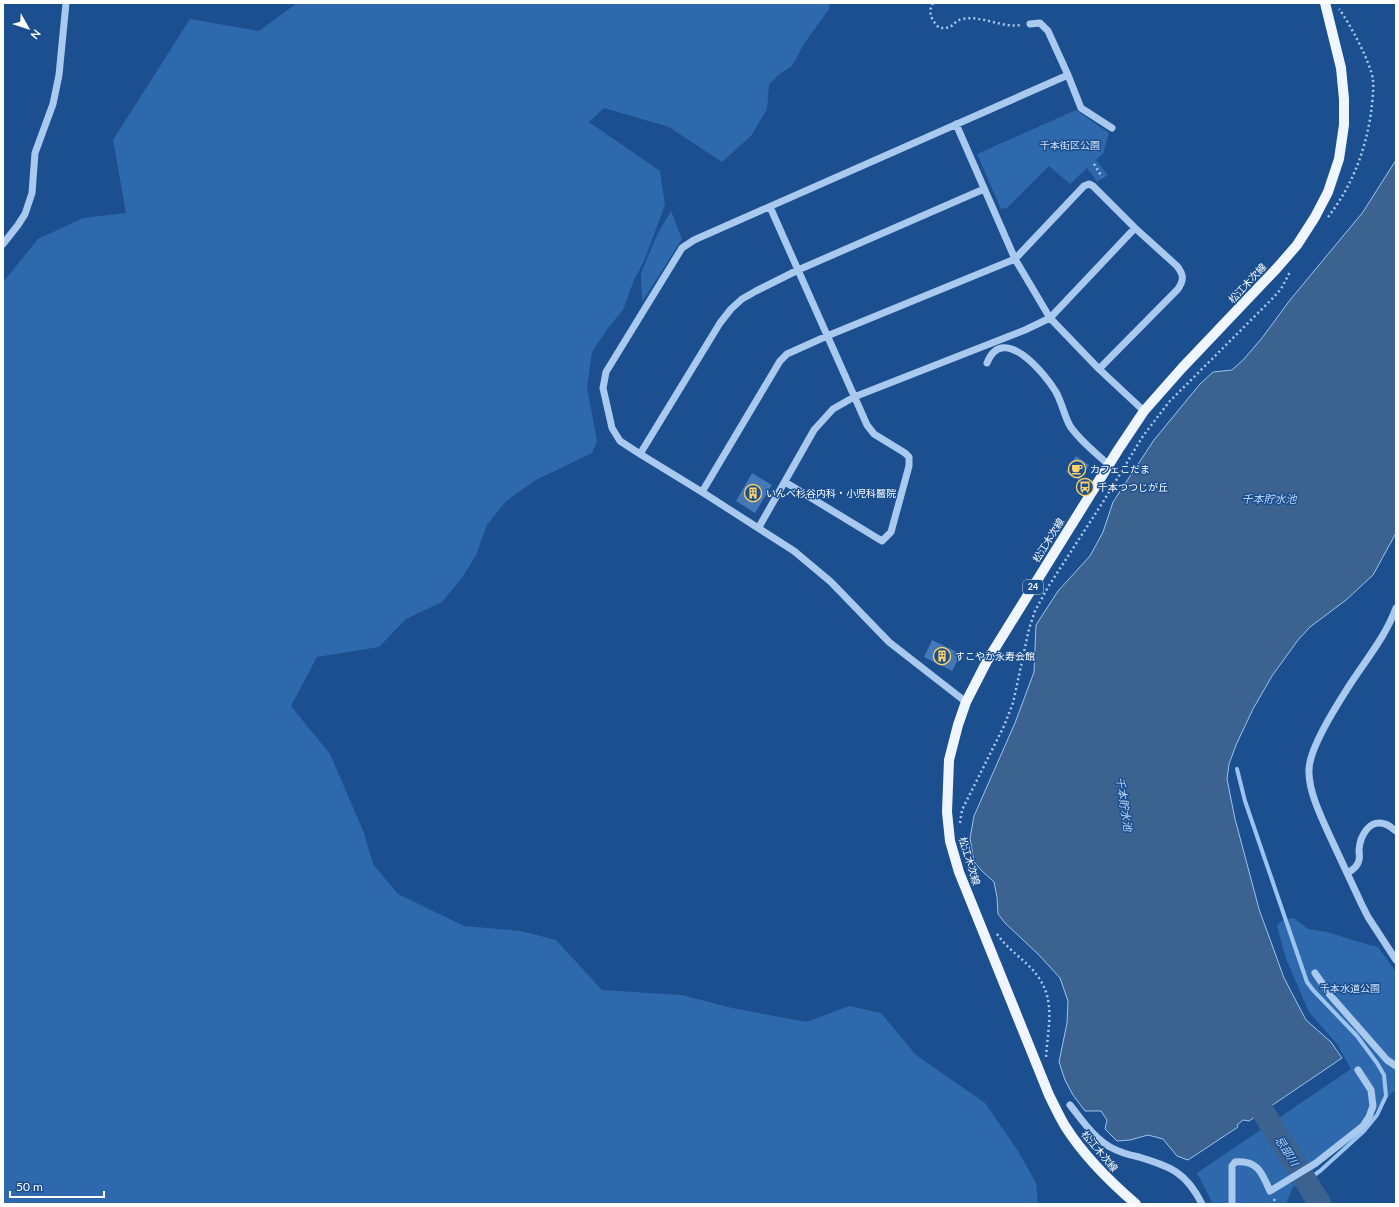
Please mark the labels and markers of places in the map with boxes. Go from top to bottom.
cafe icon: カフェこだま [1067,459,1087,479]
place label: カフェこだま [1090,463,1150,475]
bus stop icon: 千本つつじが丘 [1075,477,1095,497]
place label: 千本つつじが丘 [1098,481,1168,493]
building icon: いんべ杉谷内科・小児科醫院 [743,483,763,503]
place label: いんべ杉谷内科・小児科醫院 [766,487,896,499]
building icon: すこやか永寿会館 [932,646,952,666]
place label: すこやか永寿会館 [955,650,1035,662]

